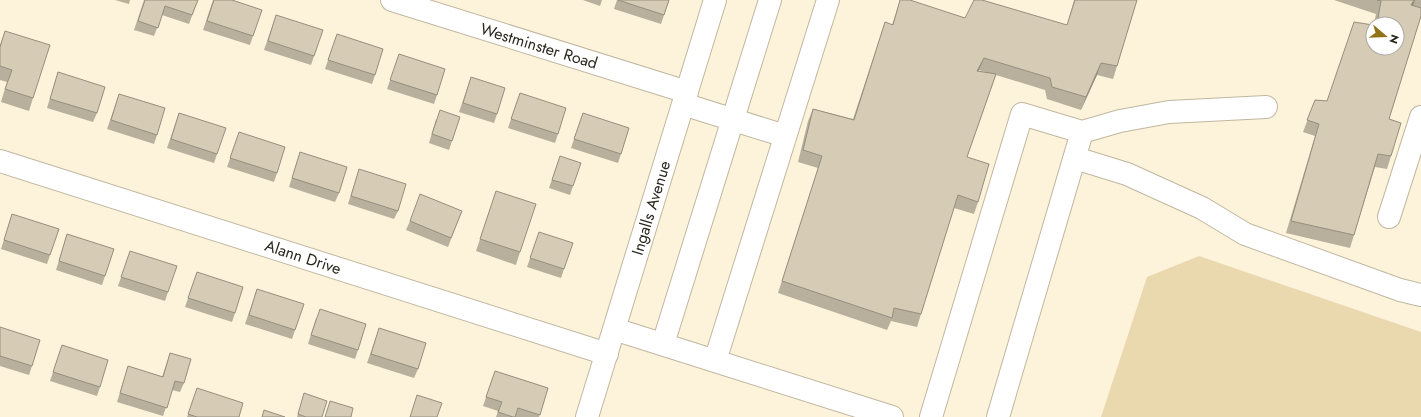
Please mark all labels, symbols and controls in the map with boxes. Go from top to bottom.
north arrow [1365,16,1405,56]
street label: Westminster Road [478,17,600,75]
text: N [1385,33,1403,46]
street label: Ingalls Avenue [626,158,676,258]
street label: Alann Drive [262,234,344,280]

